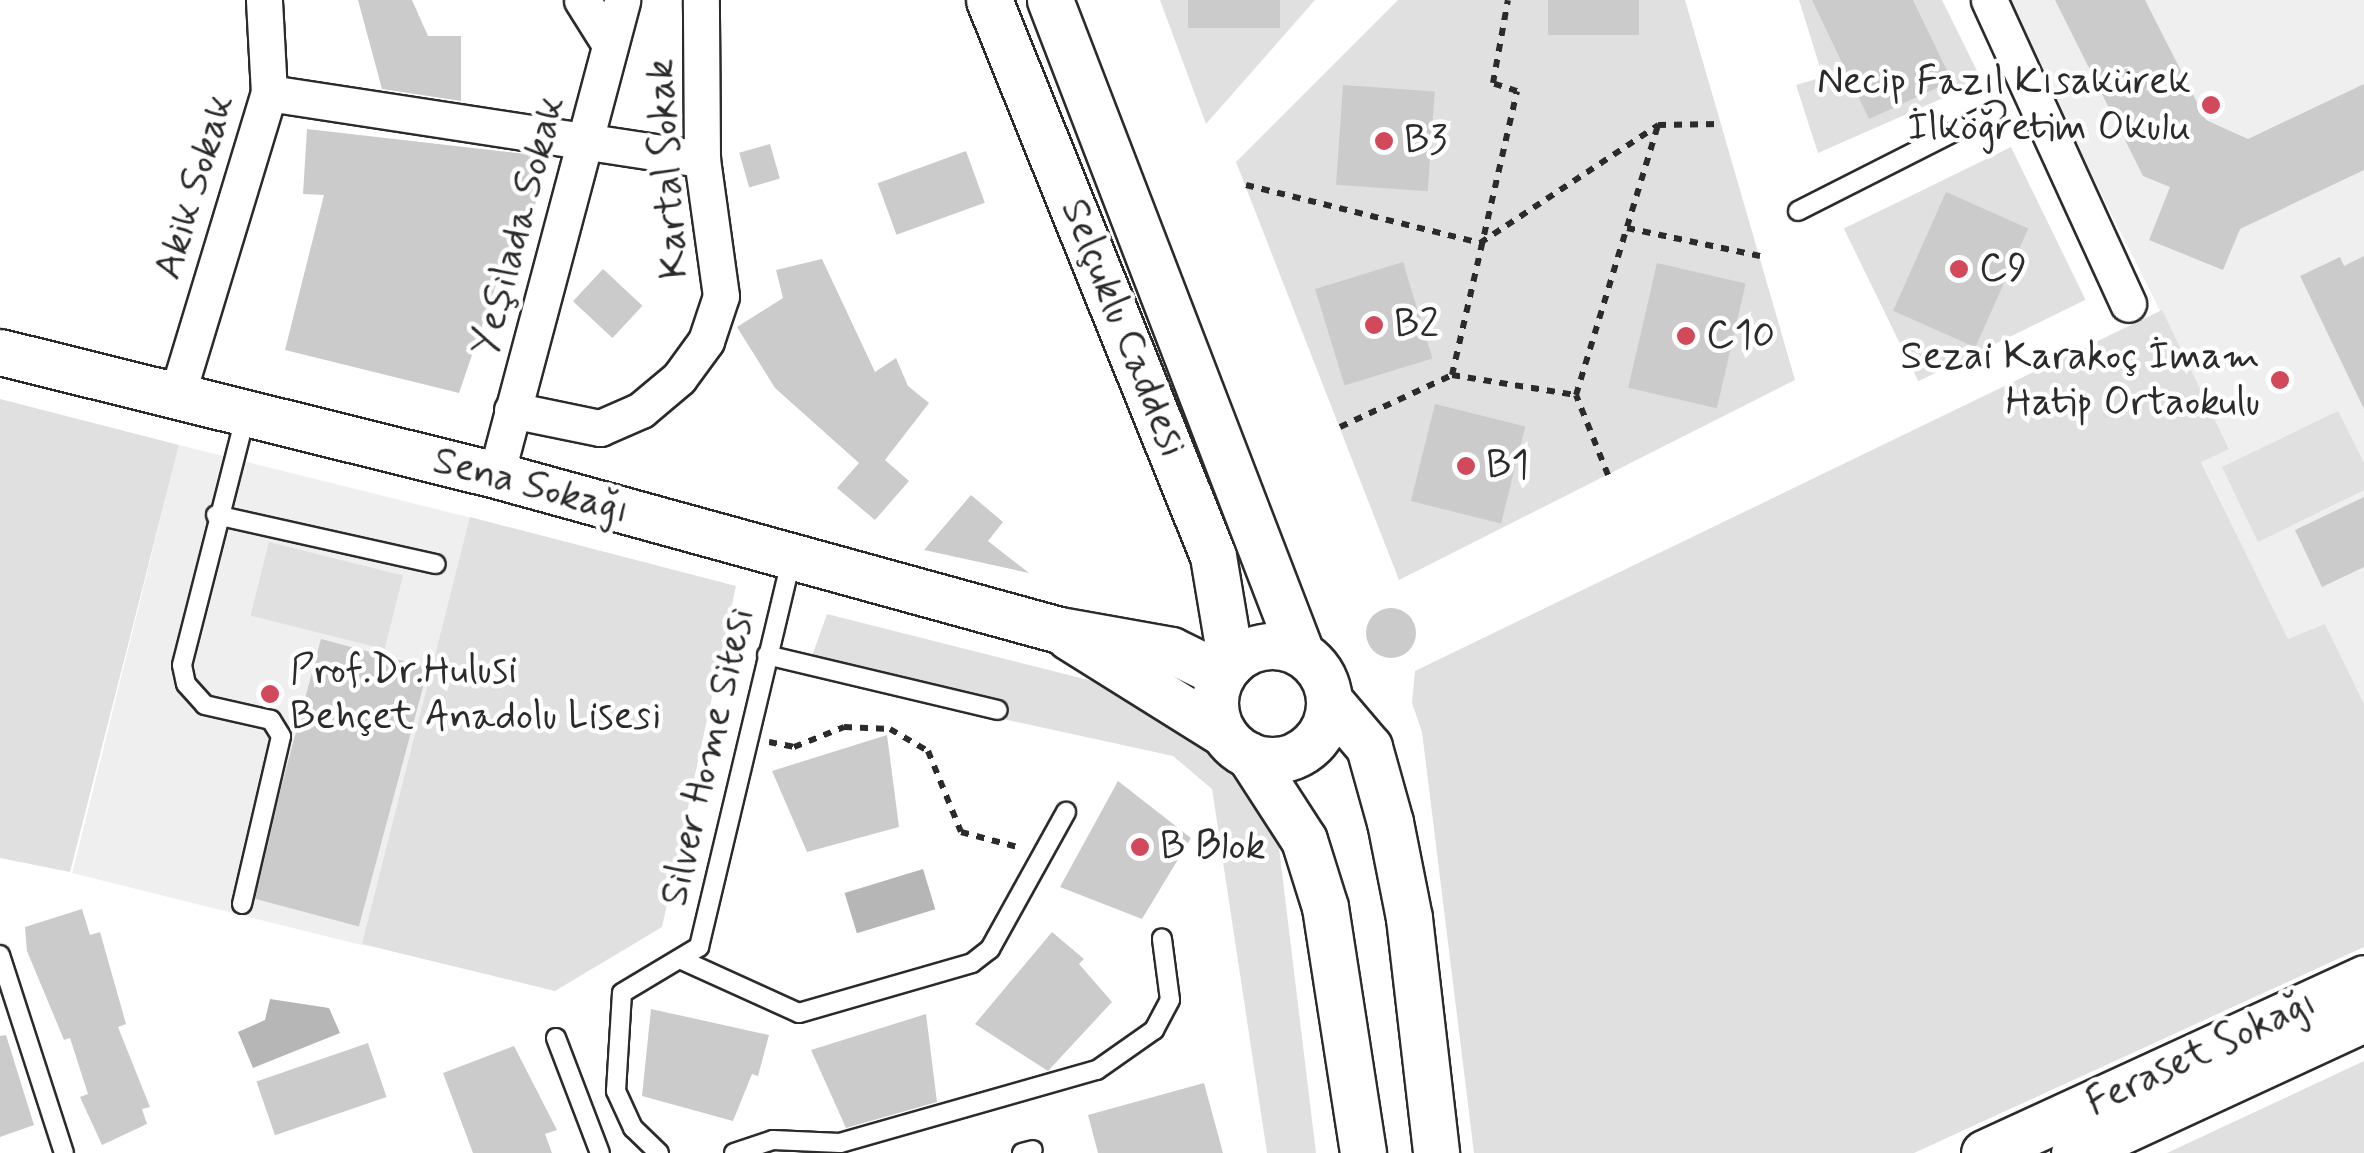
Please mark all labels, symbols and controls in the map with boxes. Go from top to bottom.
street label: Kartal Sokak [636,55,700,283]
place label: Necip Fazıl Kısakürek İlköğretim Okulu [1821,58,2191,152]
street label: Akik Sokak [144,89,246,285]
street label: Yeşilada Sokak [461,91,577,361]
marker: Necip Fazıl Kısakürek İlköğretim Okulu [2200,94,2222,116]
place label: B3 [1404,117,1447,165]
marker: B3 [1373,130,1395,152]
street label: Selçuklu Caddesi [1049,191,1197,465]
place label: C9 [1979,245,2027,293]
marker: C9 [1948,258,1970,280]
place label: B2 [1394,301,1439,349]
place label: C10 [1706,312,1775,360]
marker: B2 [1363,314,1385,336]
marker: C10 [1675,325,1697,347]
place label: Sezai Karakoç İmam Hatip Ortaokulu [1900,333,2260,427]
marker: Sezai Karakoç İmam Hatip Ortaokulu [2269,369,2291,391]
street label: Sena Sokağı [427,437,635,535]
place label: B1 [1486,442,1529,490]
marker: B1 [1455,455,1477,477]
street label: Silver Home Sitesi [651,604,765,910]
place label: Prof.Dr.Hulusi Behçet Anadolu Lisesi [290,647,657,741]
marker: Prof.Dr.Hulusi Behçet Anadolu Lisesi [259,683,281,705]
place label: B Blok [1160,823,1268,871]
marker: B Blok [1129,836,1151,858]
street label: Feraset Sokağı [2076,978,2326,1128]

